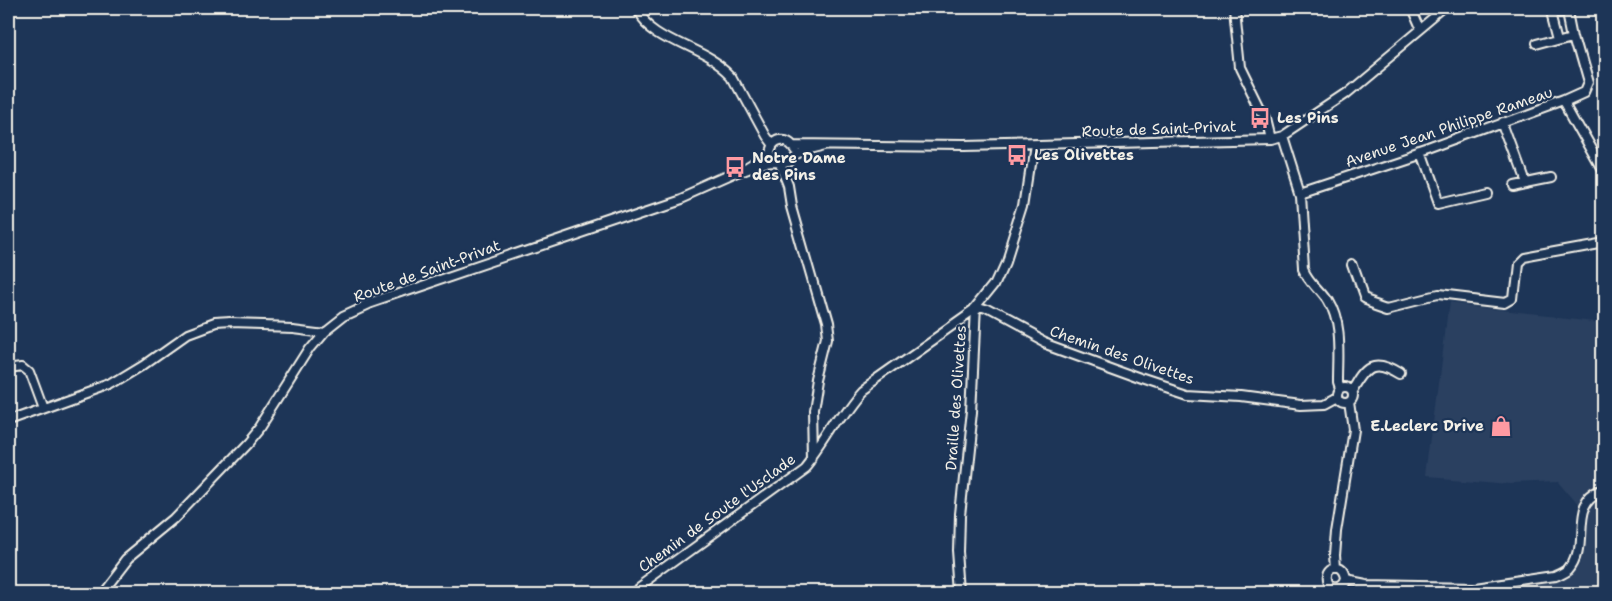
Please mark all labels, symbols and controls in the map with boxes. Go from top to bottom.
street label: Avenue Jean Philippe Rameau [1343,82,1555,172]
bus stop icon: Les Pins [1248,106,1272,130]
place label: Les Pins [1277,108,1339,128]
street label: Route de Saint-Privat [1081,116,1237,142]
bus stop icon: Les Olivettes [1005,143,1029,167]
place label: Les Olivettes [1034,145,1134,165]
place label: Notre Dame des Pins [752,148,846,185]
bus stop icon: Notre Dame des Pins [723,155,747,179]
street label: Route de Saint-Privat [351,235,503,307]
street label: Chemin des Olivettes [1047,321,1197,389]
street label: Draille des Olivettes [941,325,971,471]
shop icon: E.Leclerc Drive [1489,414,1513,438]
place label: E.Leclerc Drive [1370,416,1484,436]
street label: Chemin de Soute l'Usclade [635,449,799,577]

